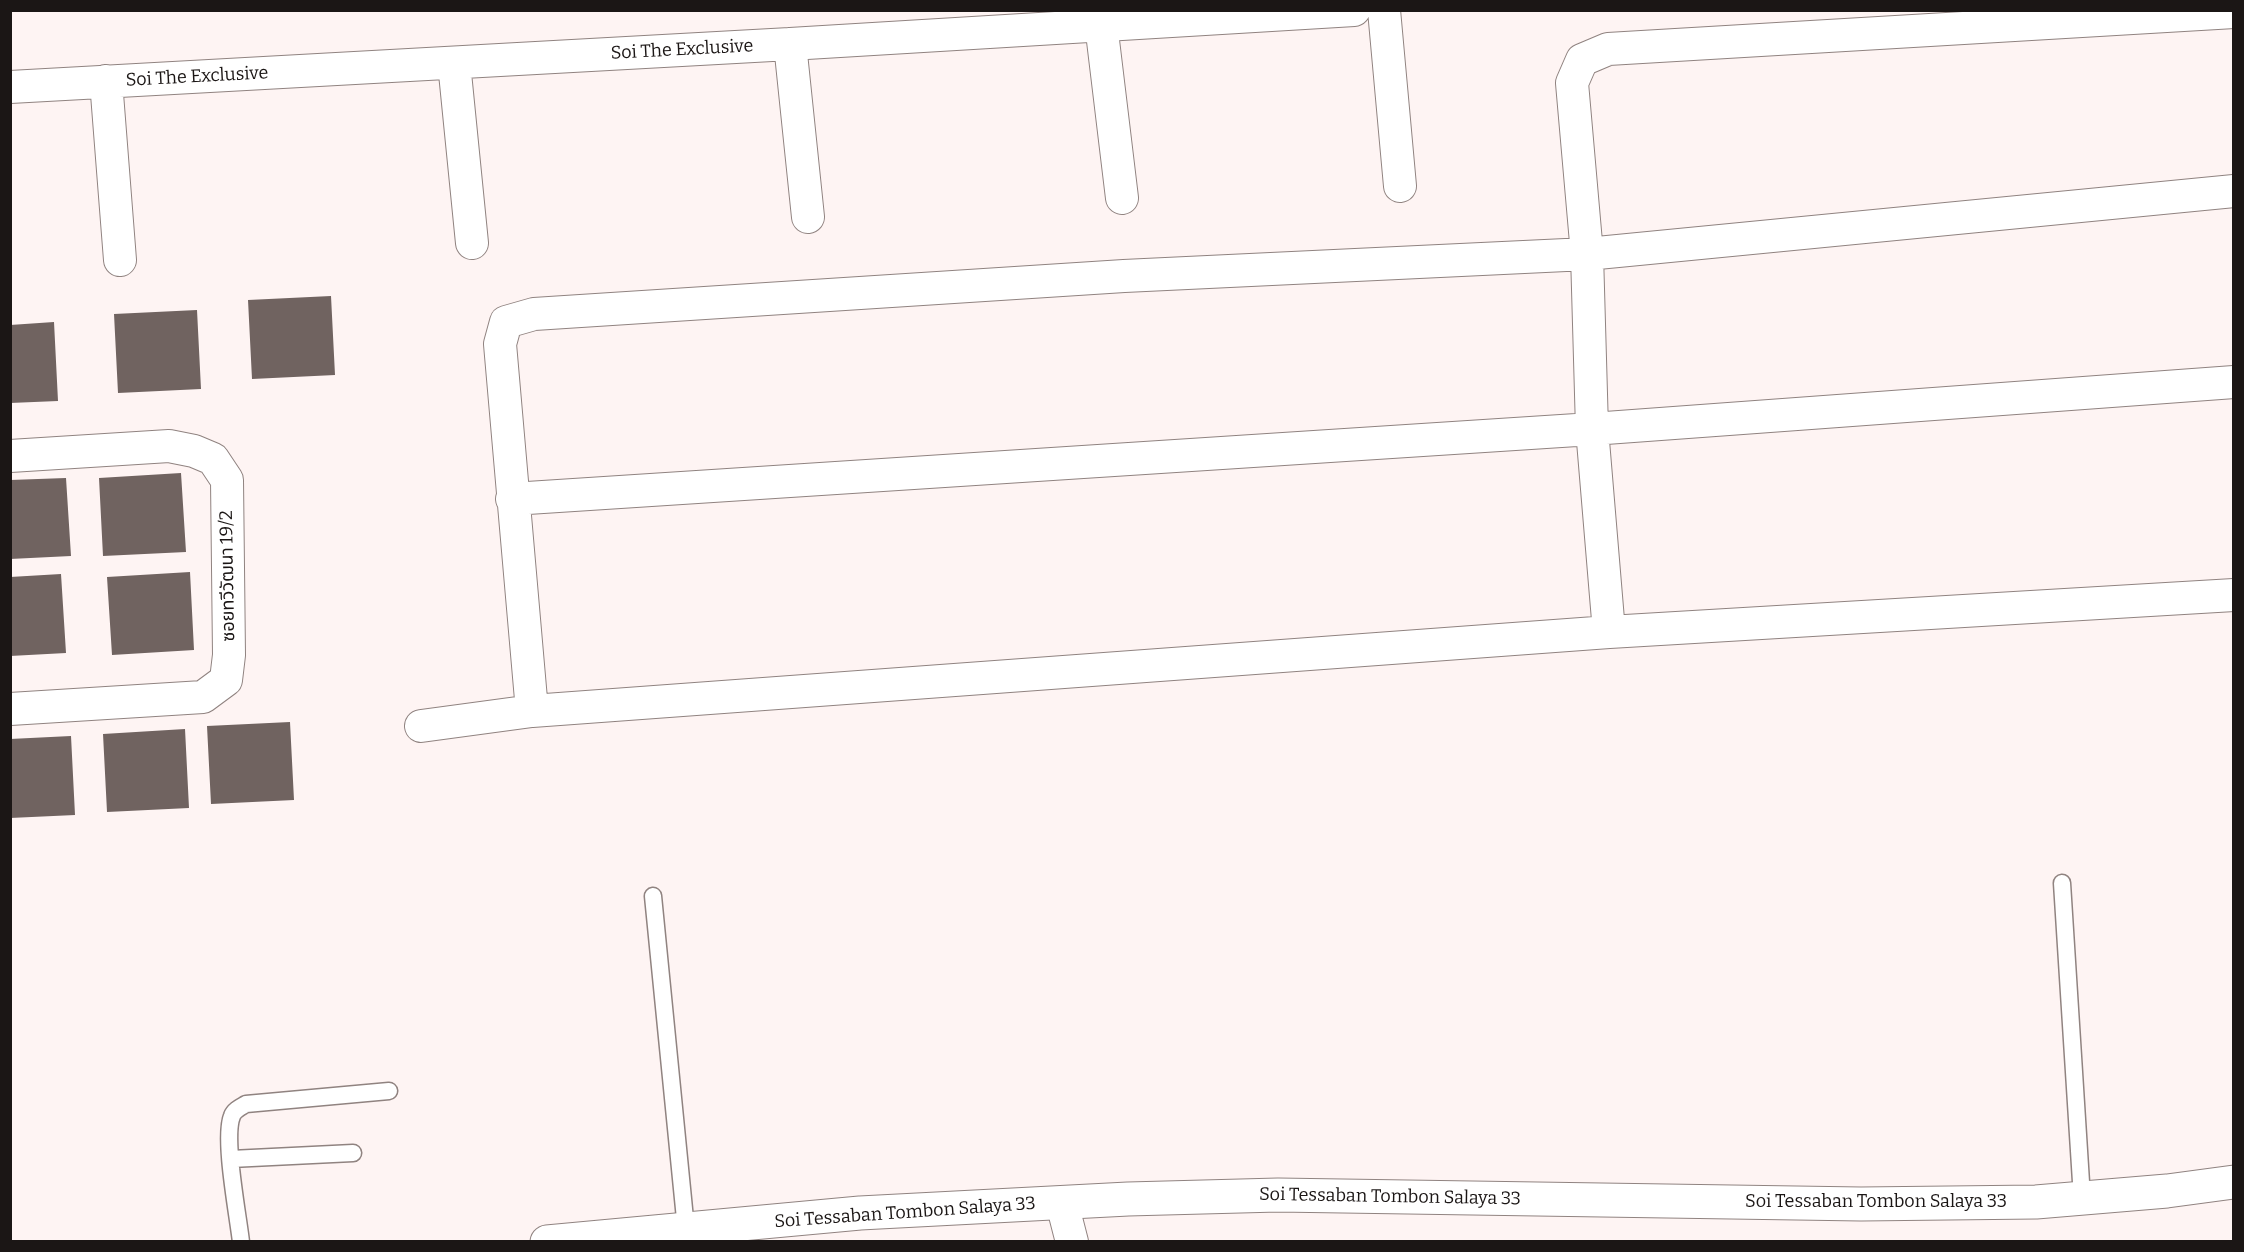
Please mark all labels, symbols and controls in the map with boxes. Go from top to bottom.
street label: Soi The Exclusive [610,35,754,65]
street label: Soi The Exclusive [125,62,269,92]
street label: ซอยทวีวัฒนา 19/2 [216,510,240,642]
street label: Soi Tessaban Tombon Salaya 33 [1259,1184,1521,1210]
street label: Soi Tessaban Tombon Salaya 33 [1745,1191,2007,1213]
street label: Soi Tessaban Tombon Salaya 33 [774,1193,1036,1233]

